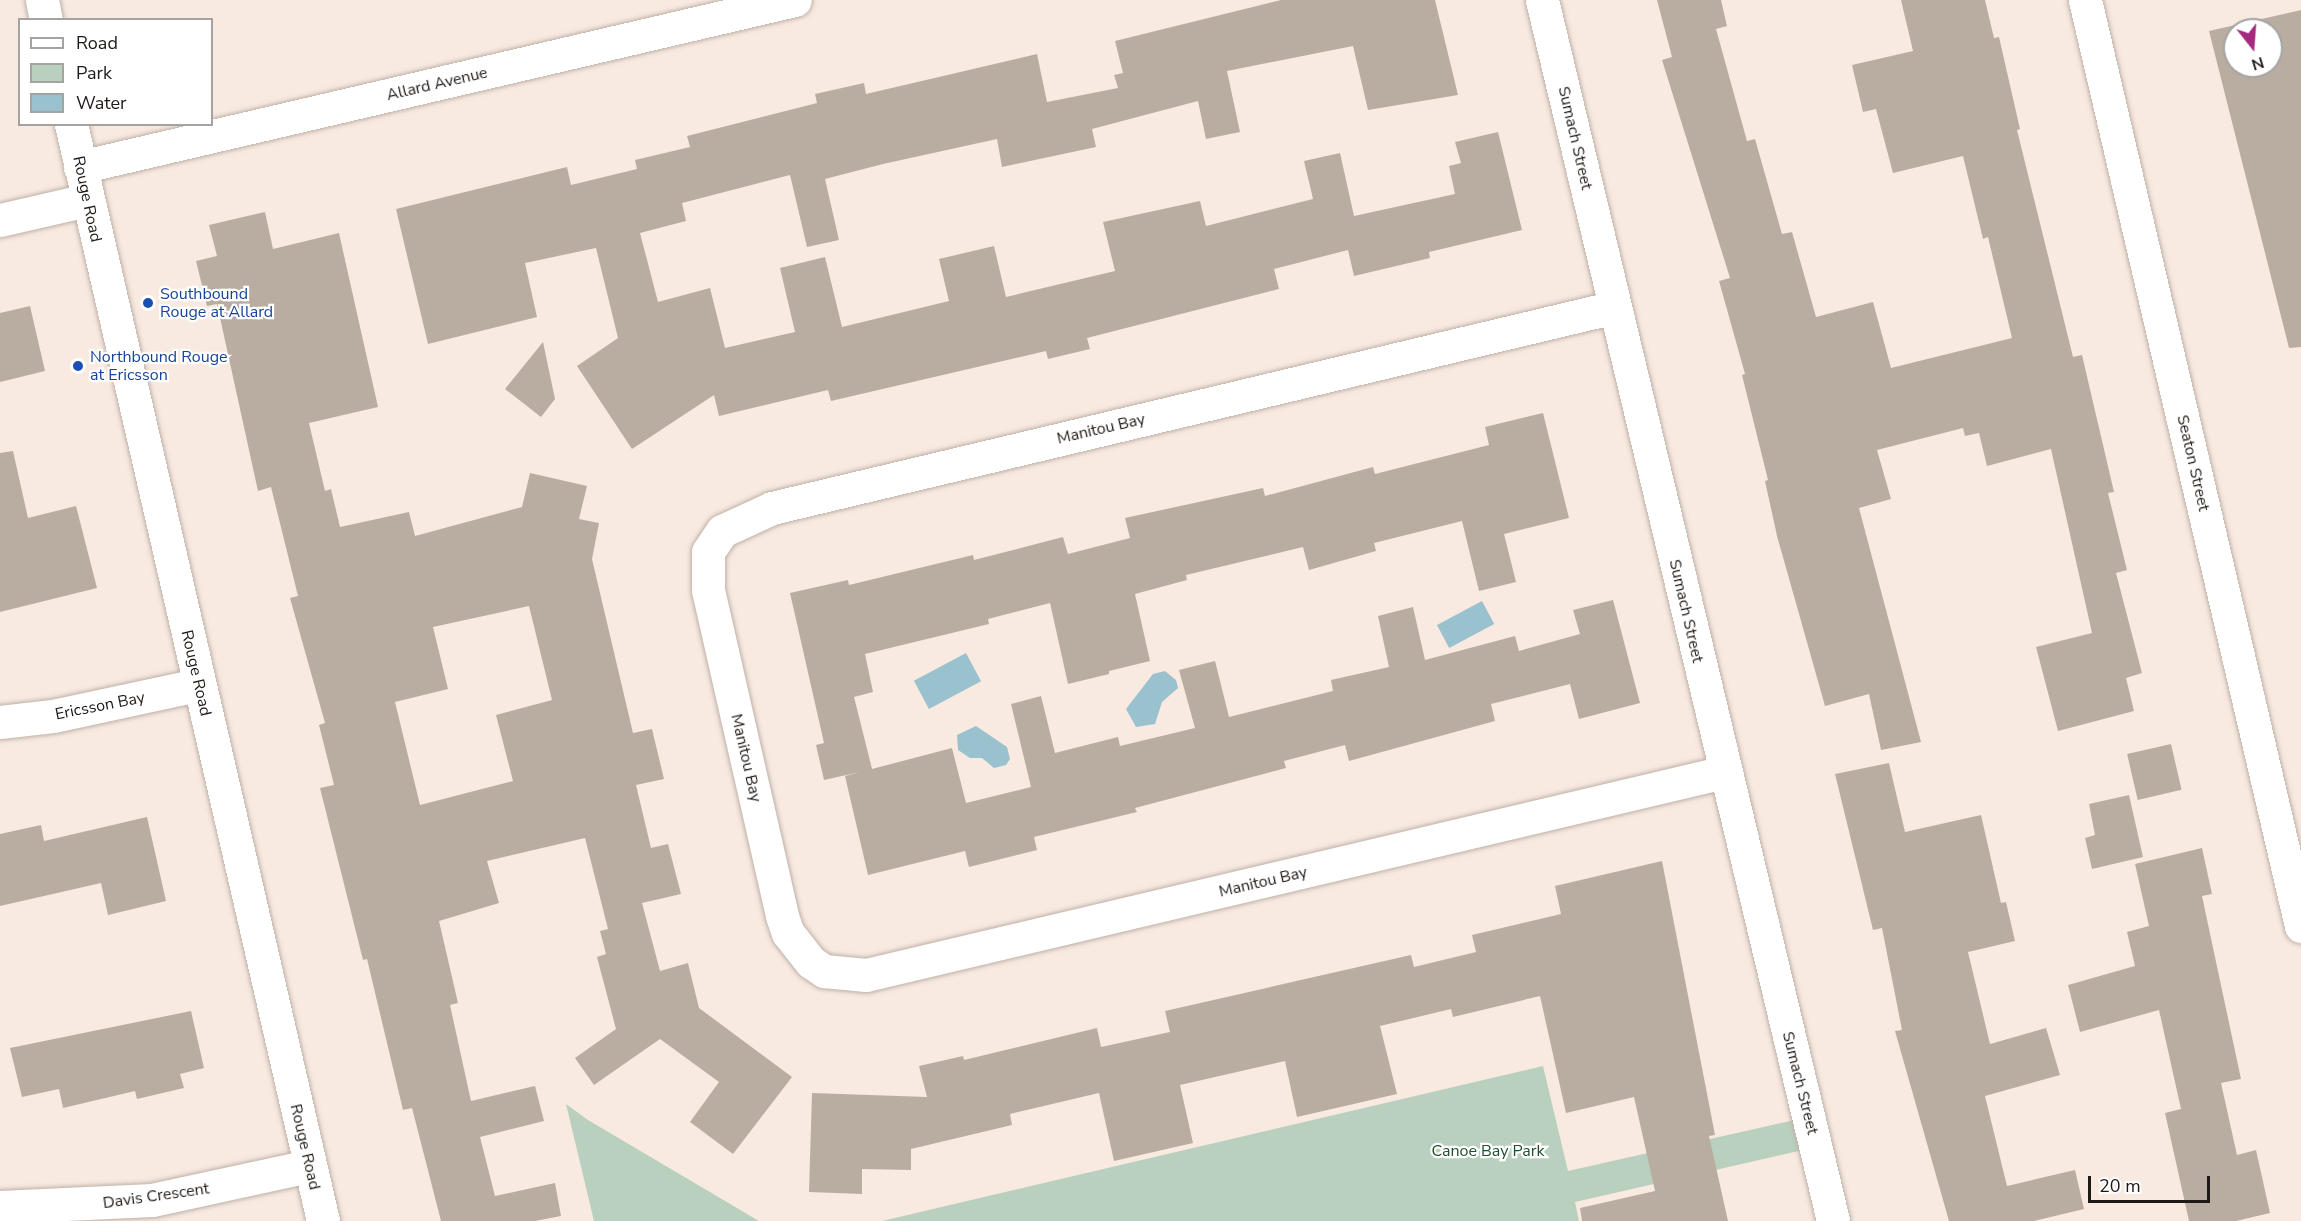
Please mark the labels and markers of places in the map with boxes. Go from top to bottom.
place label: Southbound Rouge at Allard [160,284,273,322]
marker: Southbound Rouge at Allard [141,296,155,310]
place label: Northbound Rouge at Ericsson [90,347,228,385]
marker: Northbound Rouge at Ericsson [71,359,85,373]

